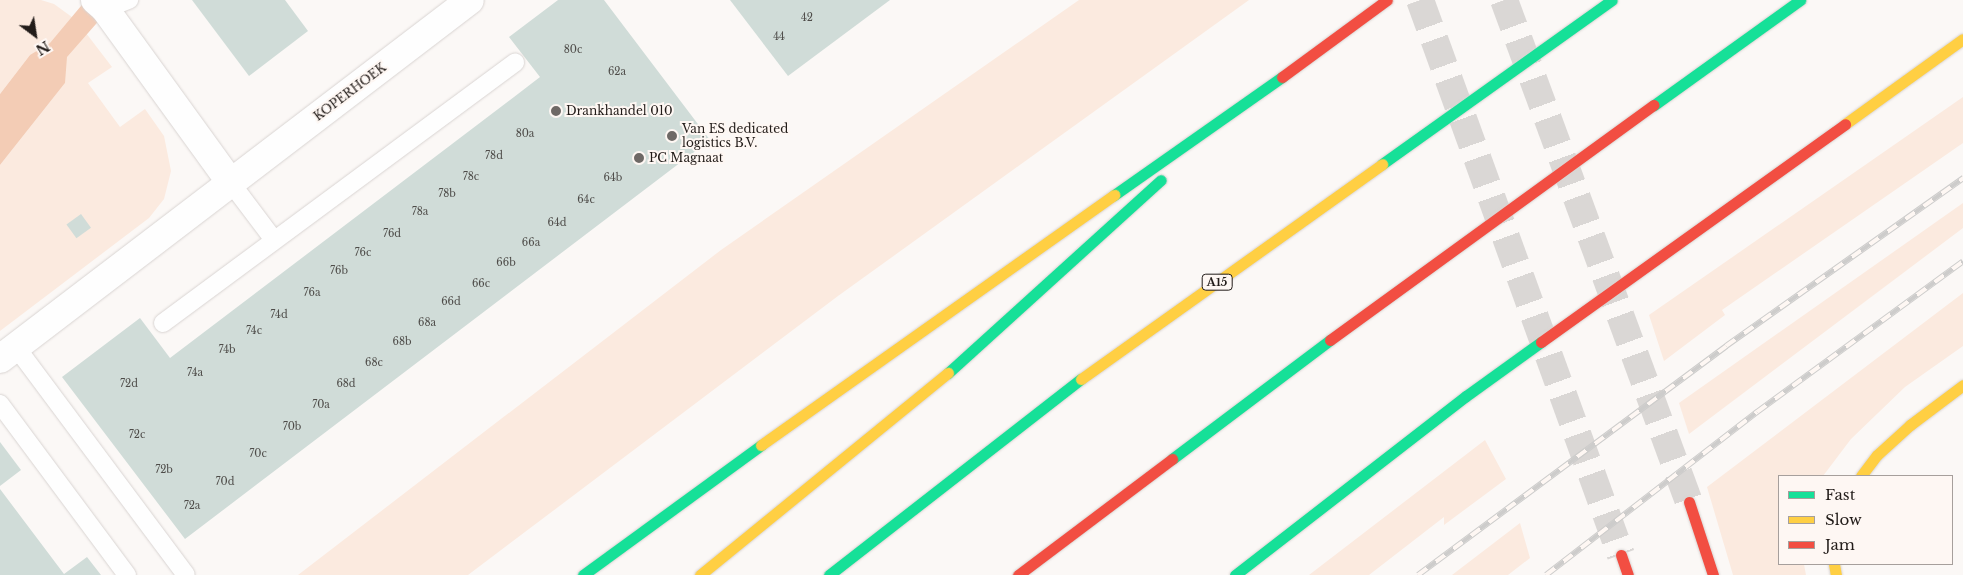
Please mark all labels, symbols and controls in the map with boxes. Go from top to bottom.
north arrow [10,10,60,60]
house number: 42 [801,12,813,24]
house number: 44 [773,31,785,43]
text: N [32,37,53,59]
house number: 80c [564,44,582,56]
street label: KOPERHOEK [311,60,389,124]
house number: 62a [608,66,626,78]
place label: Drankhandel 010 [566,104,673,118]
marker: Drankhandel 010 [550,105,562,117]
place label: Van ES dedicated logistics B.V. [682,122,788,150]
house number: 80a [516,128,534,140]
marker: Van ES dedicated logistics B.V. [666,130,678,142]
house number: 78d [485,150,503,162]
place label: PC Magnaat [649,151,723,165]
marker: PC Magnaat [633,152,645,164]
house number: 78c [463,171,479,183]
house number: 64b [604,172,622,184]
house number: 78b [438,188,456,200]
house number: 64c [577,194,595,206]
house number: 78a [412,206,428,218]
house number: 64d [547,217,567,229]
house number: 76d [383,228,401,240]
house number: 66a [522,237,540,249]
house number: 76c [355,247,371,259]
house number: 66b [496,257,516,269]
house number: 76b [330,265,348,277]
road number: A15 [1201,274,1233,290]
house number: 66c [472,278,490,290]
house number: 76a [304,287,320,299]
house number: 66d [441,296,461,308]
house number: 74d [270,309,288,321]
house number: 68a [418,317,436,329]
house number: 74c [246,325,262,337]
house number: 68b [392,336,412,348]
house number: 74b [218,344,236,356]
house number: 68c [365,357,383,369]
house number: 74a [187,367,203,379]
house number: 72d [120,378,138,390]
house number: 68d [336,378,356,390]
house number: 70a [312,399,330,411]
house number: 70b [283,421,301,433]
house number: 72c [129,429,145,441]
house number: 70c [249,448,267,460]
house number: 72b [155,464,173,476]
legend [1778,475,1953,565]
house number: 70d [216,476,234,488]
text: Fast [1825,485,1855,504]
house number: 72a [184,500,200,512]
text: Slow [1825,510,1862,529]
text: Jam [1825,535,1855,554]

